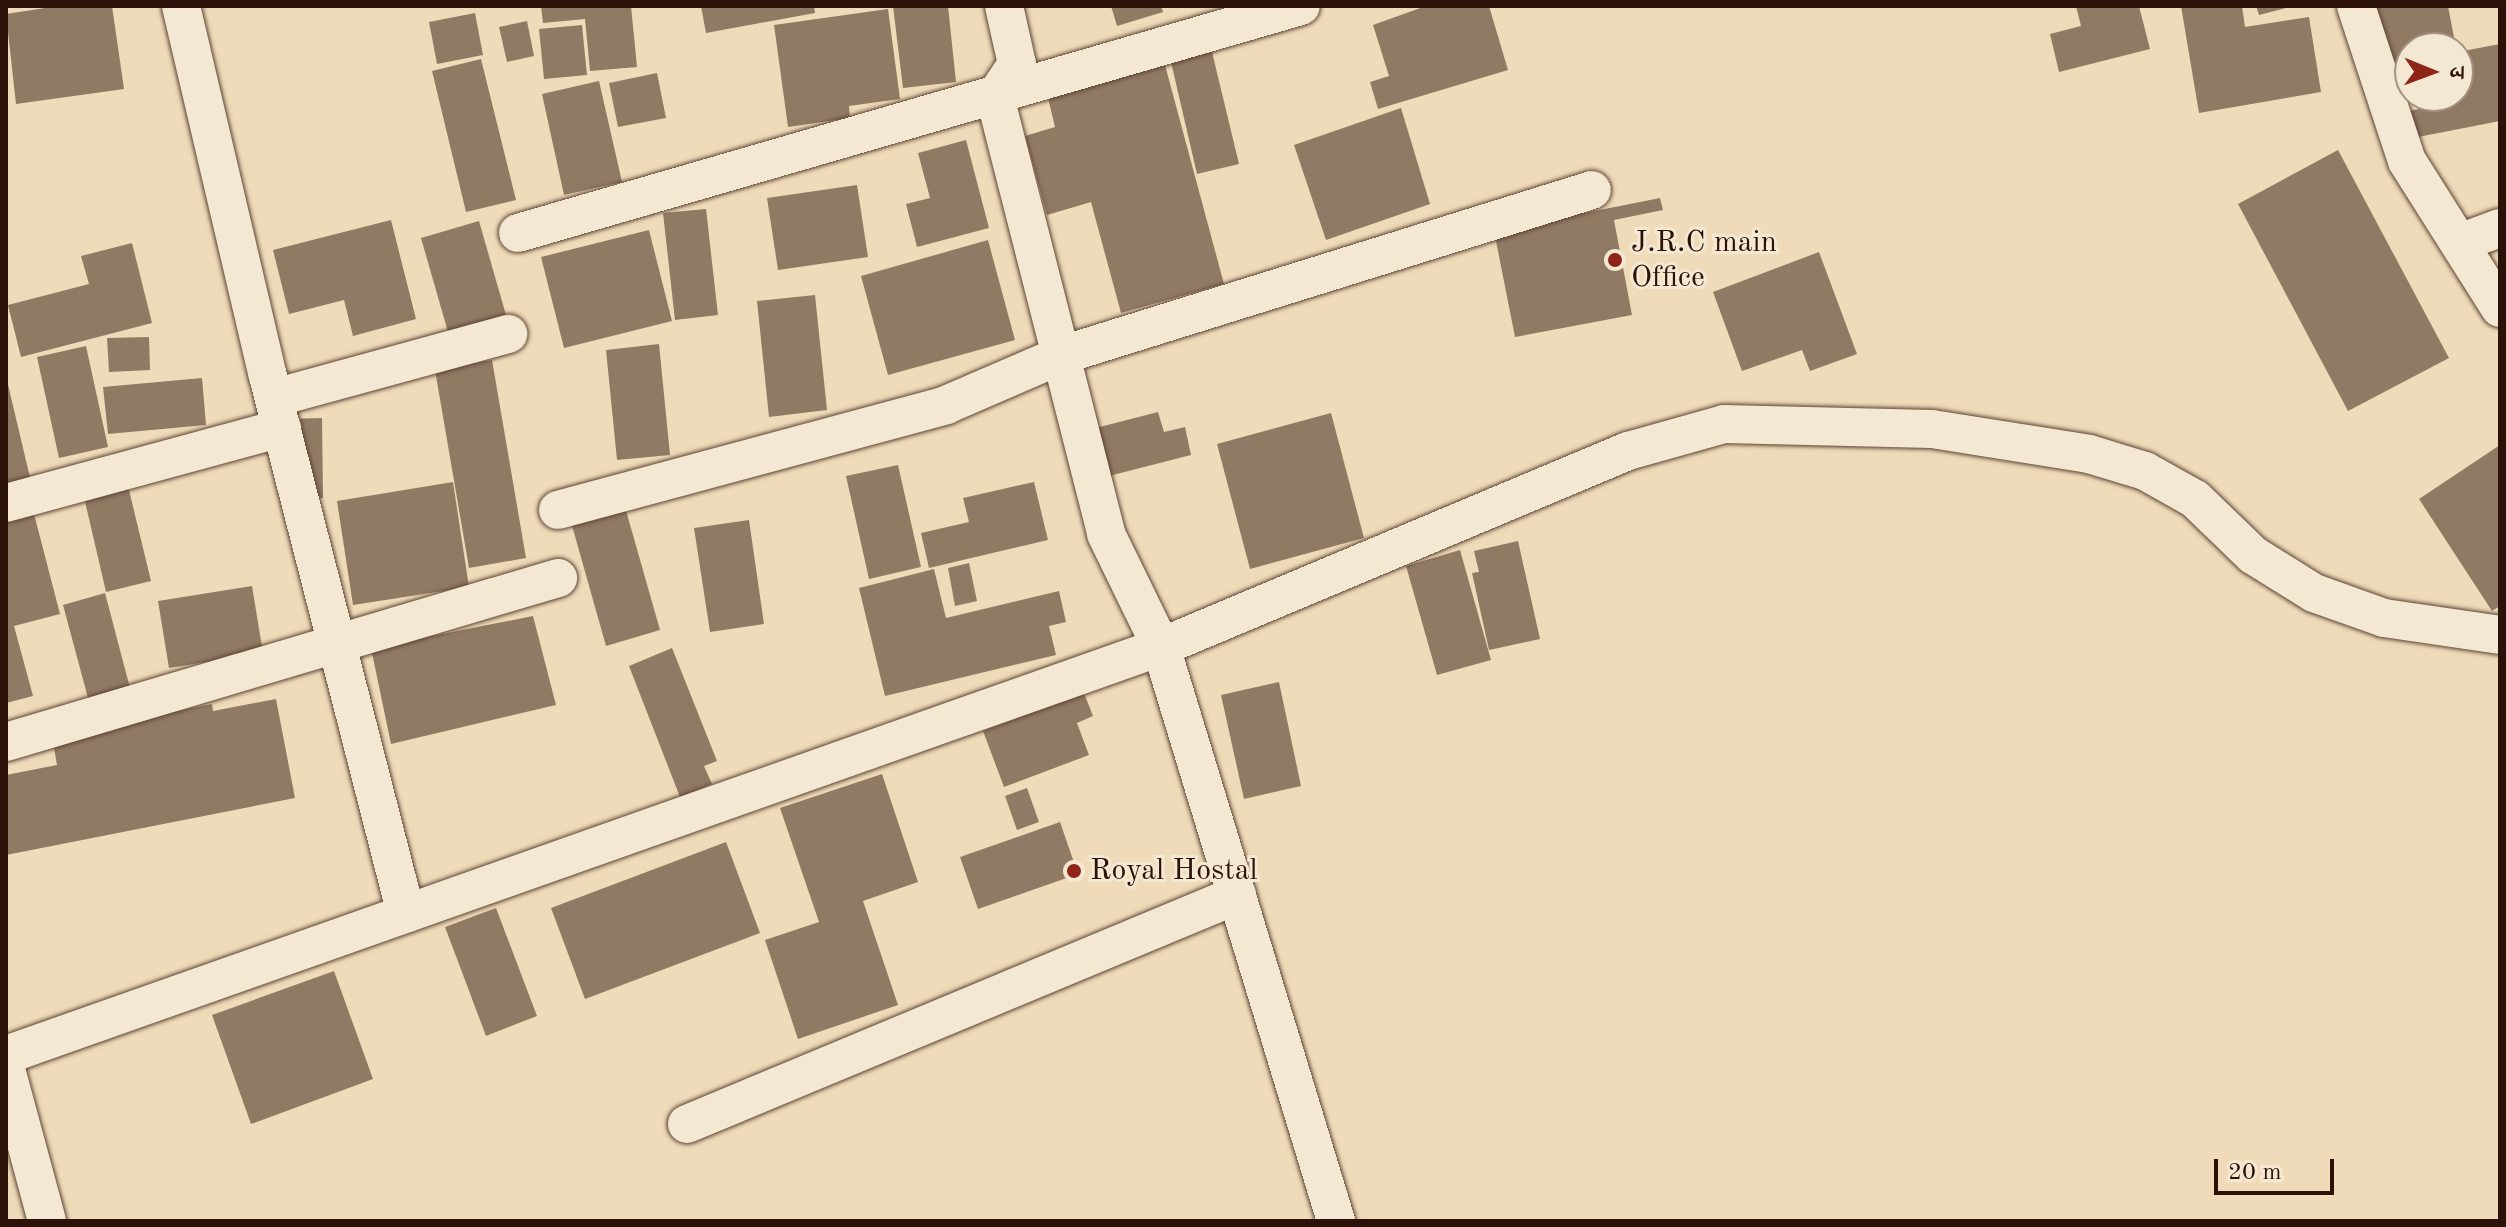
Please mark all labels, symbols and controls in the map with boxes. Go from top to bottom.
north arrow [2394,32,2474,112]
text: उ [2445,67,2467,78]
place label: J.R.C main Office [1631,225,1777,296]
marker: J.R.C main Office [1606,251,1624,269]
place label: Royal Hostal [1090,853,1258,889]
marker: Royal Hostal [1065,862,1083,880]
scale bar [2218,1143,2338,1193]
text: 20 m [2228,1161,2282,1185]

